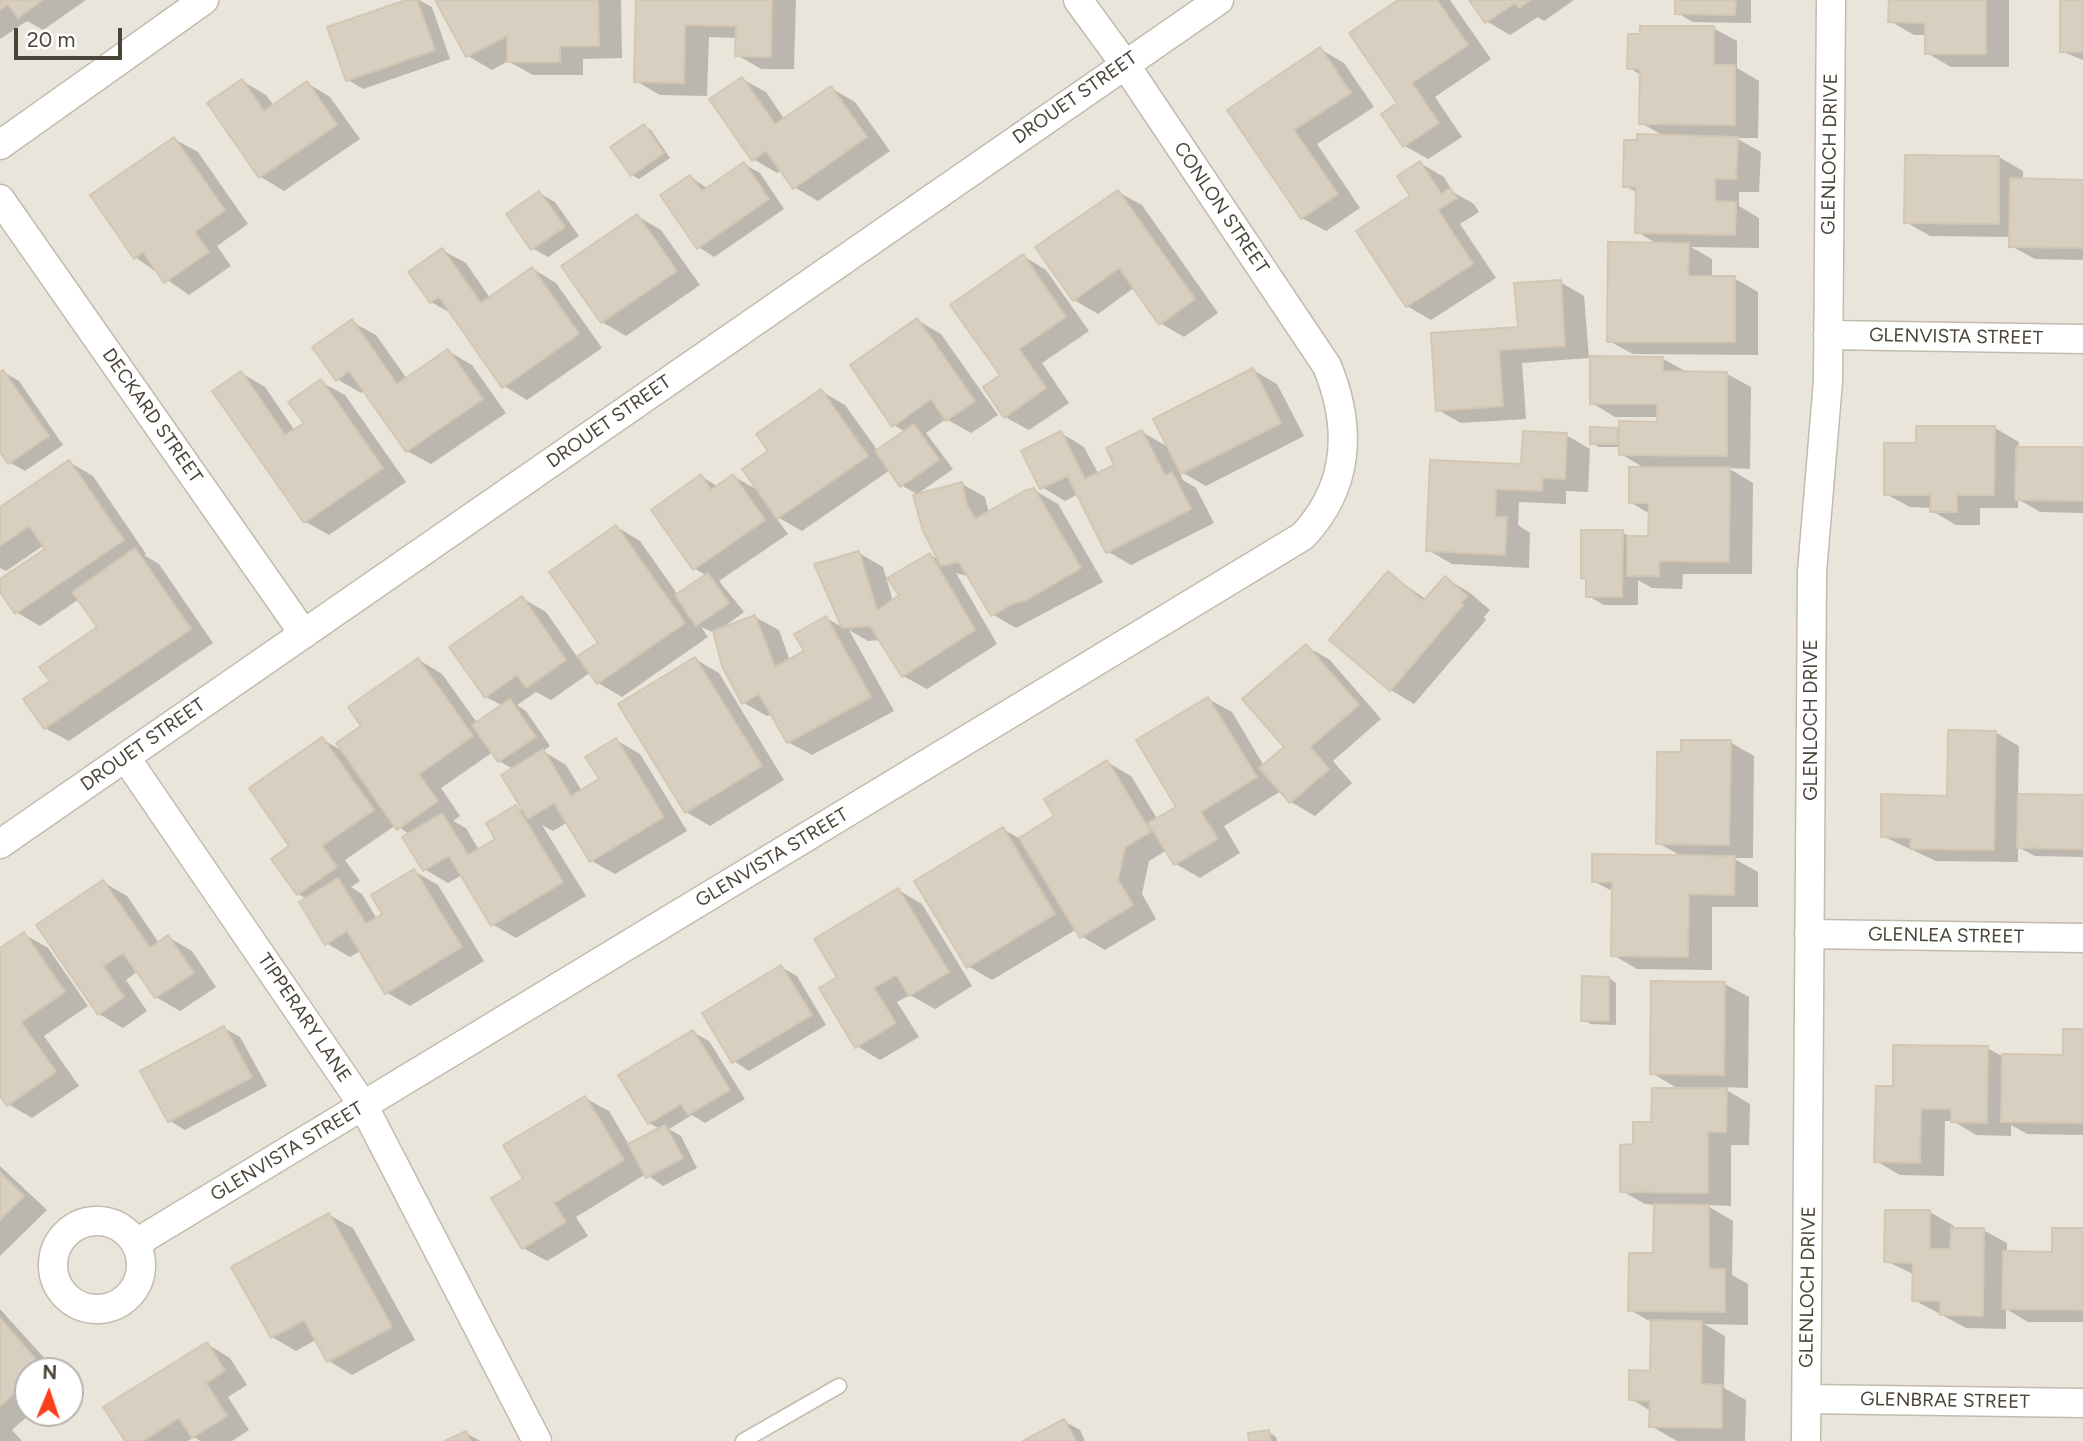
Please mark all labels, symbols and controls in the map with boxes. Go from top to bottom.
scale bar [18,14,126,58]
text: 20 m [27,27,75,52]
street label: DROUET STREET [1008,47,1142,149]
street label: GLENLOCH DRIVE [1817,73,1843,235]
street label: CONLON STREET [1169,138,1273,278]
street label: GLENVISTA STREET [1869,324,2043,350]
street label: DECKARD STREET [97,344,207,488]
street label: DROUET STREET [542,371,676,473]
street label: GLENLOCH DRIVE [1800,639,1822,801]
street label: DROUET STREET [76,694,210,796]
street label: GLENVISTA STREET [692,803,852,913]
street label: GLENLEA STREET [1868,923,2024,949]
street label: TIPPERARY LANE [252,949,356,1087]
street label: GLENVISTA STREET [207,1097,367,1207]
street label: GLENLOCH DRIVE [1795,1206,1821,1368]
north arrow [14,1357,84,1427]
text: N [42,1361,57,1384]
street label: GLENBRAE STREET [1860,1388,2030,1414]

